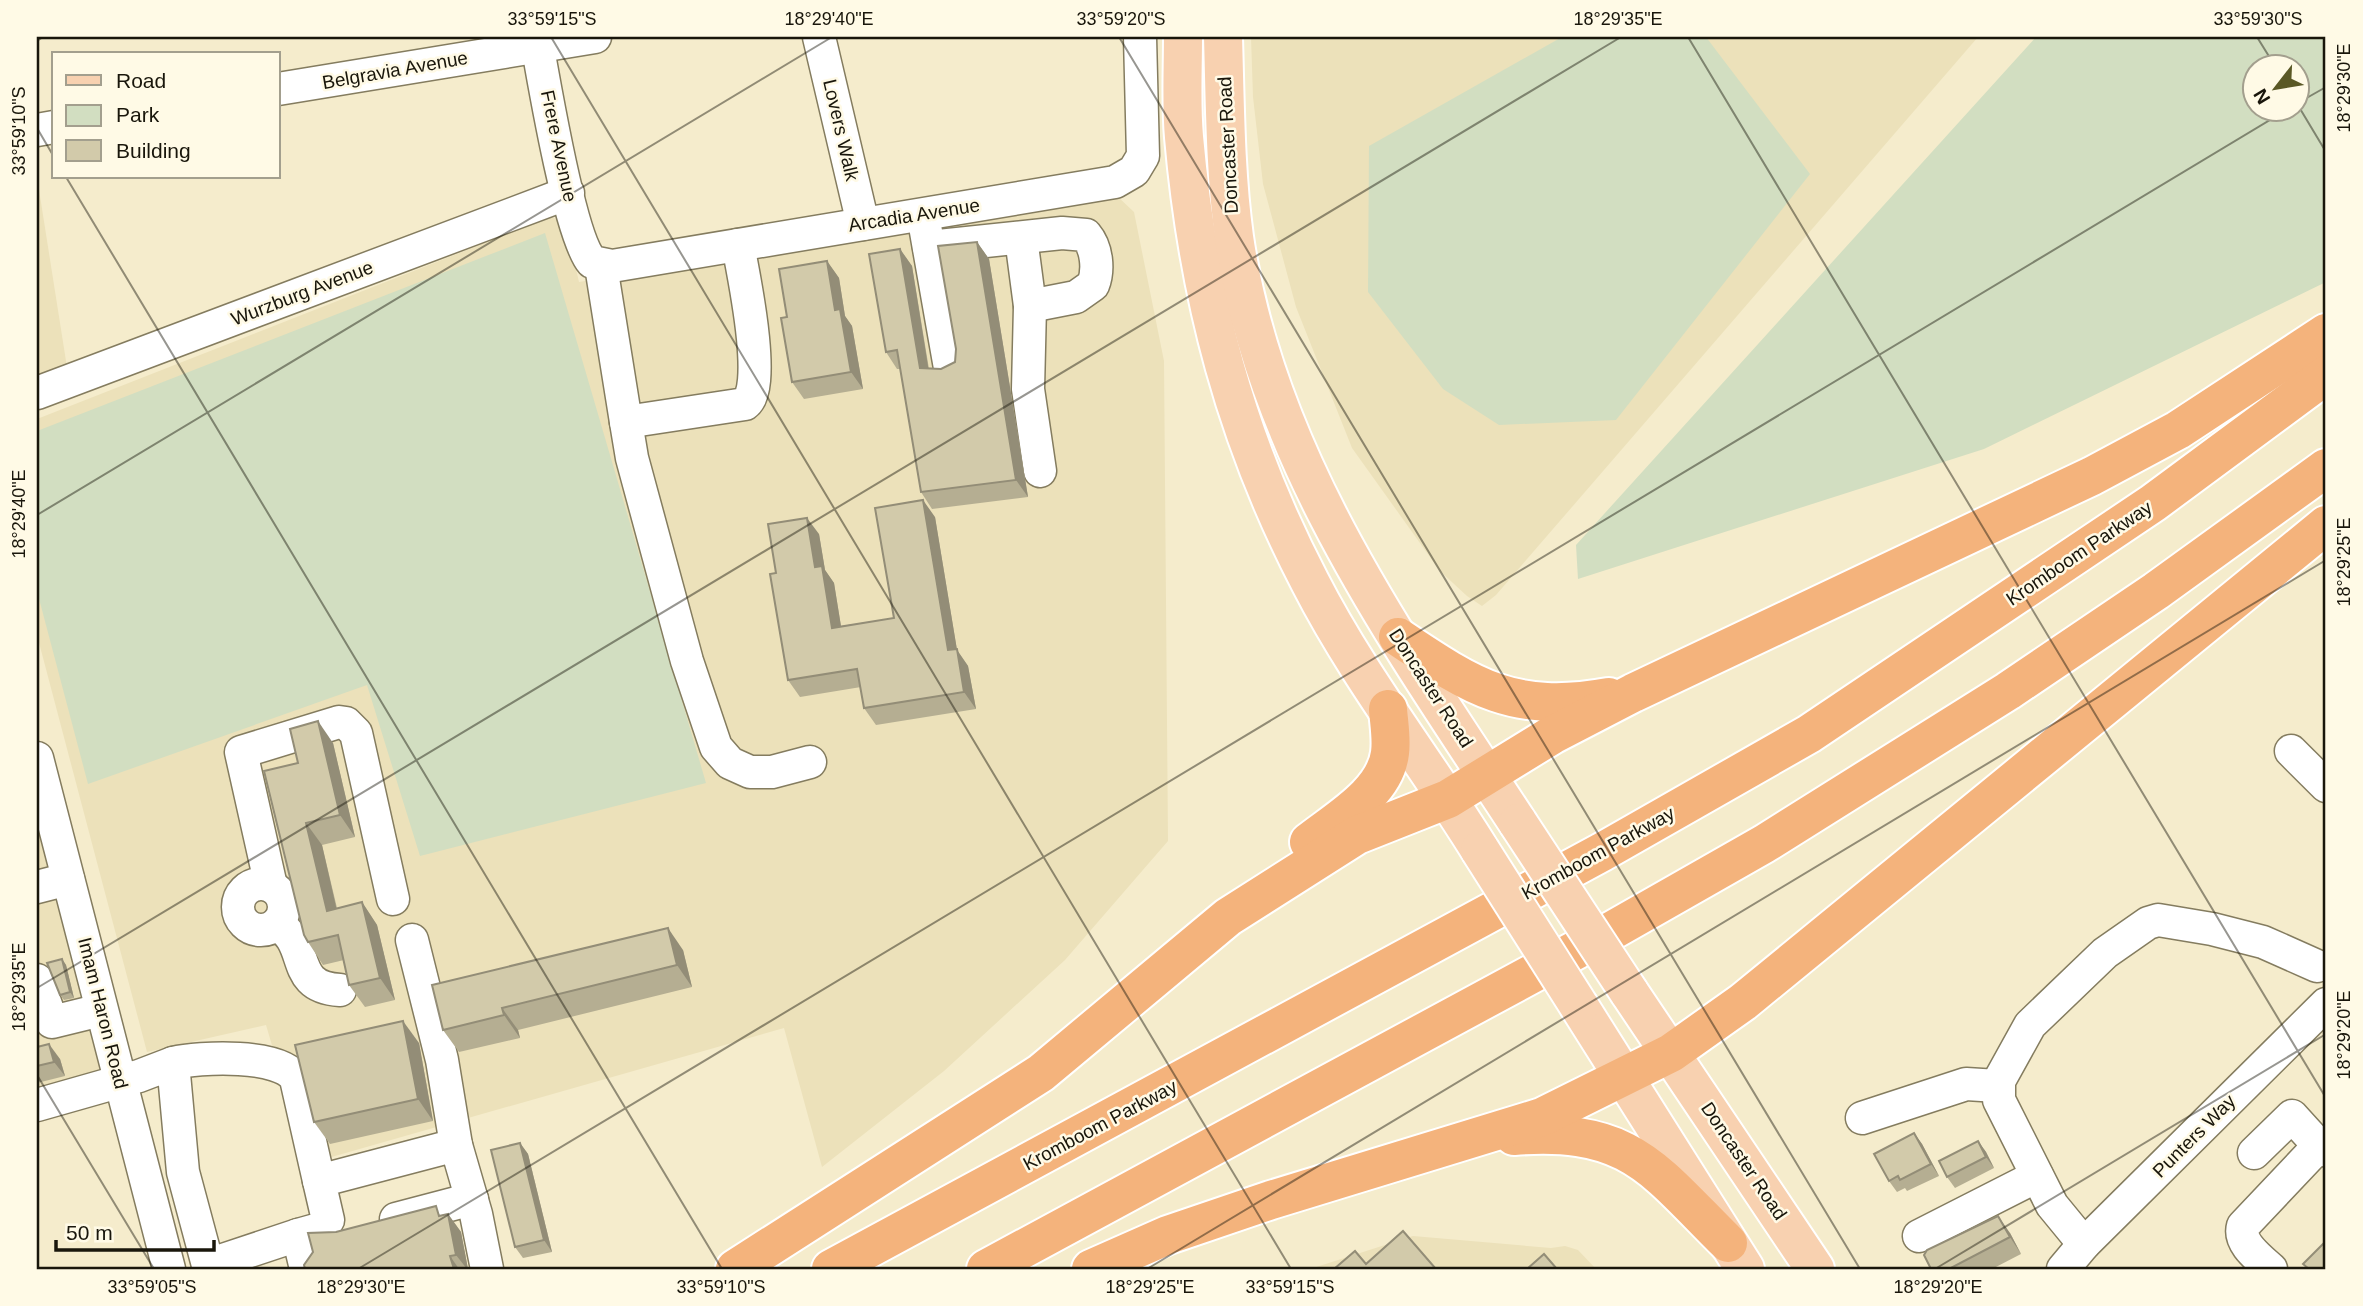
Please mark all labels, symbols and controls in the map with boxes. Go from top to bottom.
text: 33°59'15"S [507,9,597,29]
text: 18°29'40"E [784,9,874,29]
text: 33°59'20"S [1076,9,1166,29]
text: 18°29'35"E [1573,9,1663,29]
text: 33°59'30"S [2213,9,2303,29]
text: 18°29'30"E [2334,43,2354,133]
street label: Belgravia Avenue [321,47,469,93]
legend [52,52,280,178]
north arrow [2240,52,2310,122]
text: Road [116,69,166,92]
street label: Doncaster Road [1214,76,1242,214]
street label: Lovers Walk [819,77,863,183]
text: N [2249,85,2274,108]
text: 33°59'10"S [9,86,29,176]
street label: Frere Avenue [537,88,581,204]
text: Park [116,103,160,126]
text: Building [116,139,191,162]
street label: Arcadia Avenue [847,194,981,236]
street label: Wurzburg Avenue [228,256,376,330]
text: 18°29'40"E [9,469,29,559]
street label: Kromboom Parkway [2002,496,2156,610]
text: 18°29'25"E [2334,517,2354,607]
street label: Doncaster Road [1385,625,1477,751]
street label: Kromboom Parkway [1518,802,1678,904]
street label: Imam Haron Road [74,935,132,1091]
text: 18°29'35"E [9,942,29,1032]
text: 18°29'20"E [2334,990,2354,1080]
street label: Kromboom Parkway [1020,1075,1181,1174]
street label: Punters Way [2148,1090,2240,1182]
street label: Doncaster Road [1697,1098,1791,1224]
scale bar [56,1208,214,1252]
text: 50 m [66,1221,113,1244]
text: 33°59'05"S [107,1277,197,1297]
text: 18°29'30"E [316,1277,406,1297]
text: 33°59'10"S [676,1277,766,1297]
text: 18°29'25"E [1105,1277,1195,1297]
text: 33°59'15"S [1245,1277,1335,1297]
text: 18°29'20"E [1893,1277,1983,1297]

